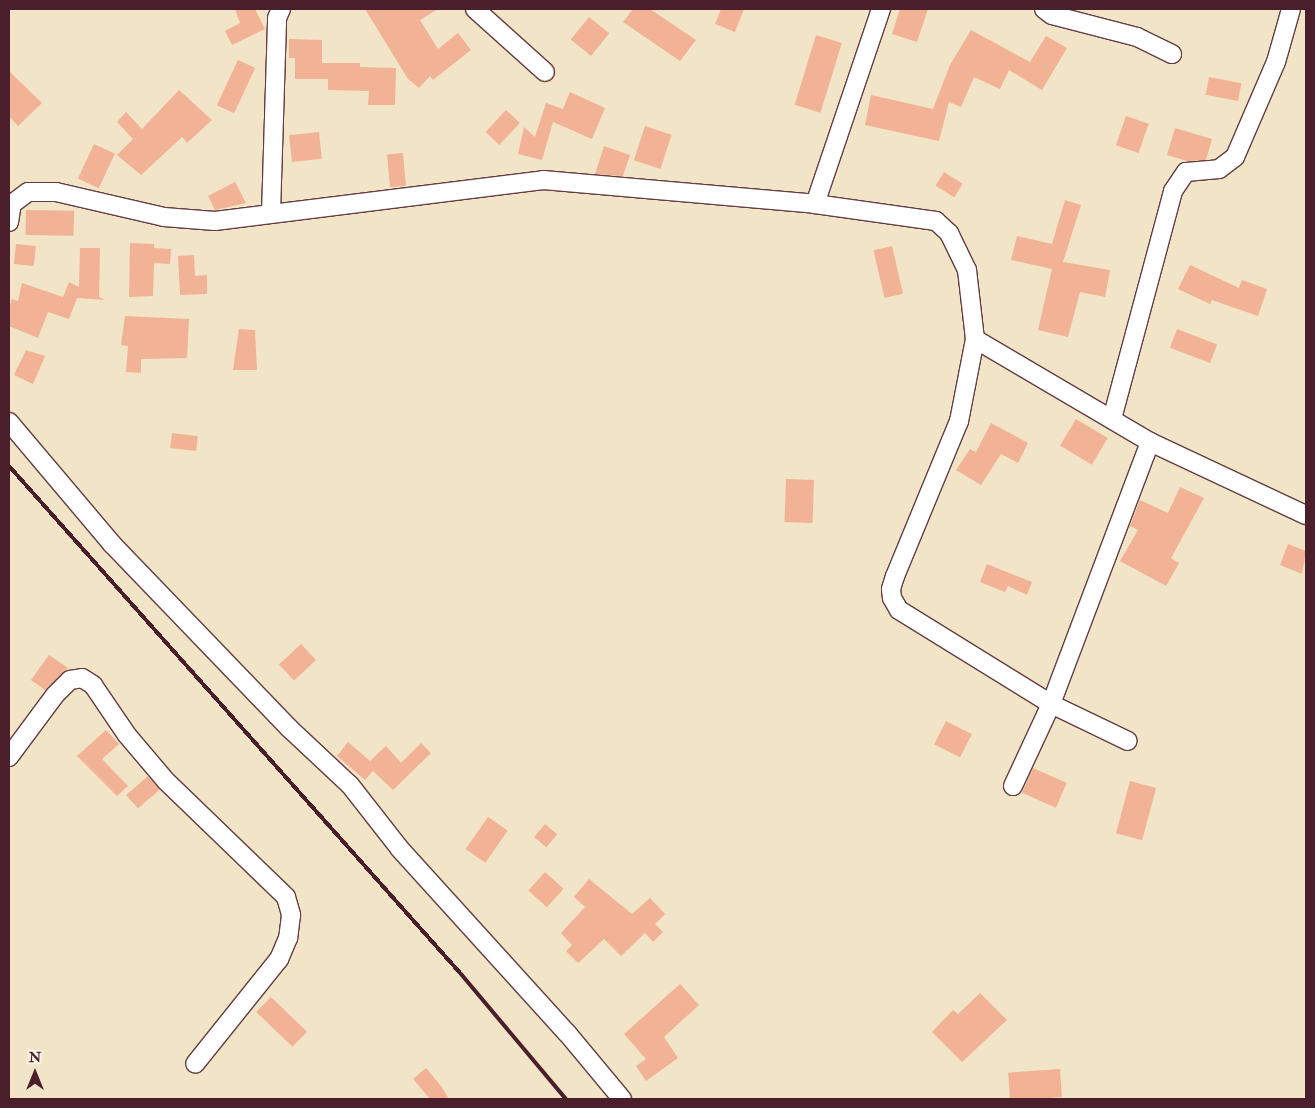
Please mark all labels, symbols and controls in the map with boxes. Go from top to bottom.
north arrow [10,1048,60,1098]
text: N [29,1049,41,1066]

